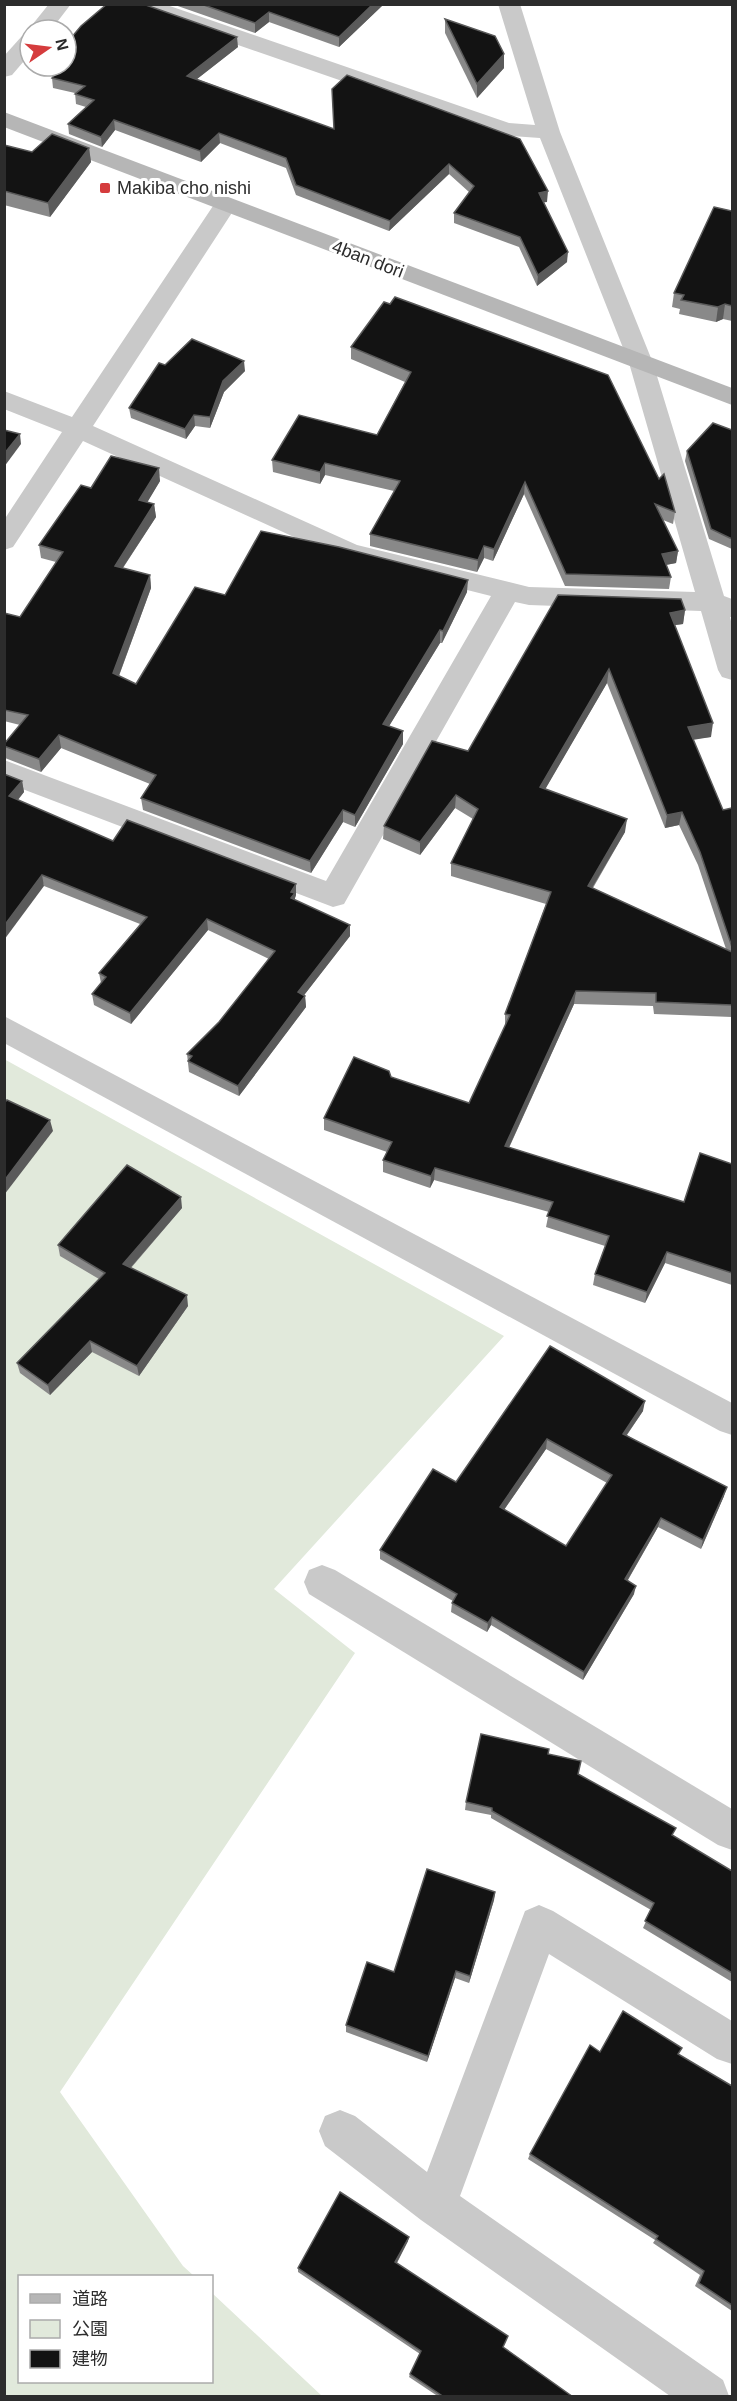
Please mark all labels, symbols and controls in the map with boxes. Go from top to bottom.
north arrow [18,18,78,78]
text: N [52,37,72,52]
place label: Makiba cho nishi [117,178,251,198]
marker: Makiba cho nishi [98,181,112,195]
street label: 4ban dori [329,236,407,282]
legend [18,2275,213,2383]
text: 道路 [72,2289,108,2309]
text: 公園 [72,2319,108,2339]
text: 建物 [72,2349,108,2369]

